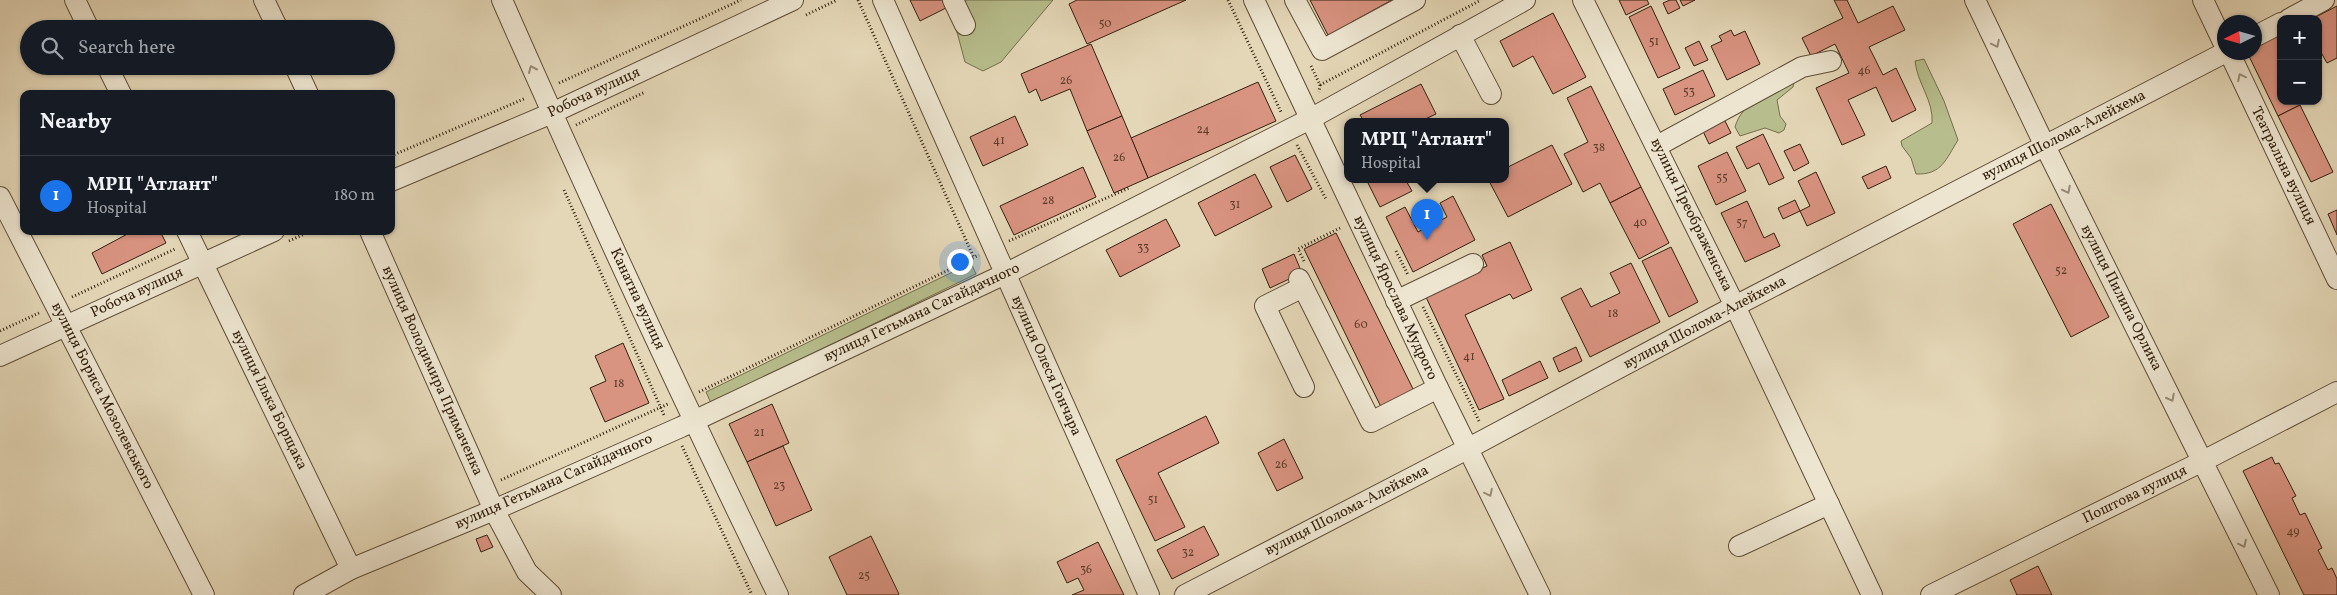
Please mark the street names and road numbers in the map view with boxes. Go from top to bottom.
street label: Робоча вулиця [544,62,644,124]
street label: вулиця Шолома-Алейхема [1978,85,2150,187]
street label: Театральна вулиця [2245,103,2321,229]
street label: вулиця Преображенська [1645,135,1737,295]
street label: вулиця Ярослава Мудрого [1348,212,1442,384]
street label: вулиця Пилипа Орлика [2075,221,2167,375]
street label: Канатна вулиця [604,245,670,353]
street label: вулиця Гетьмана Сагайдачного [820,258,1024,368]
street label: Робоча вулиця [87,262,187,324]
street label: вулиця Володимира Примаченка [376,263,488,479]
street label: вулиця Шолома-Алейхема [1620,271,1790,375]
street label: вулиця Олеся Гончара [1006,293,1086,439]
street label: вулиця Бориса Мозолевського [46,299,158,493]
street label: вулиця Ілька Борщака [226,327,312,473]
street label: вулиця Гетьмана Сагайдачного [452,429,656,535]
street label: вулиця Шолома-Алейхема [1261,460,1433,562]
street label: Поштова вулиця [2079,460,2191,529]

